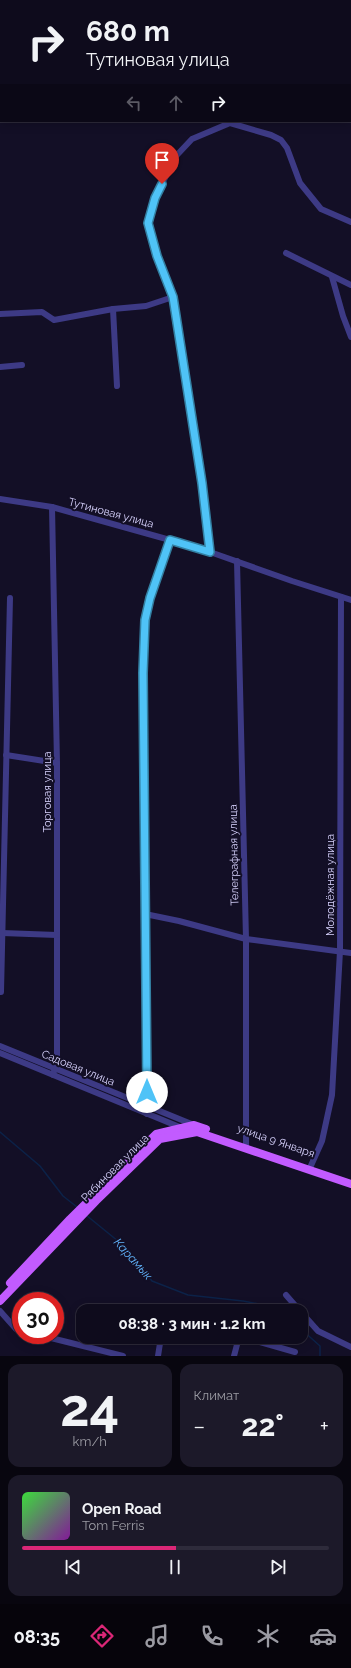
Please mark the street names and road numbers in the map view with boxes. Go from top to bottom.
street label: Тутиновая улица [67,495,155,531]
street label: Торговая улица [41,751,54,833]
street label: Телеграфная улица [227,804,241,906]
street label: Молодёжная улица [324,834,337,936]
street label: Садовая улица [40,1047,116,1089]
street label: улица 9 Января [236,1122,316,1160]
street label: Рябиновая улица [79,1132,151,1204]

